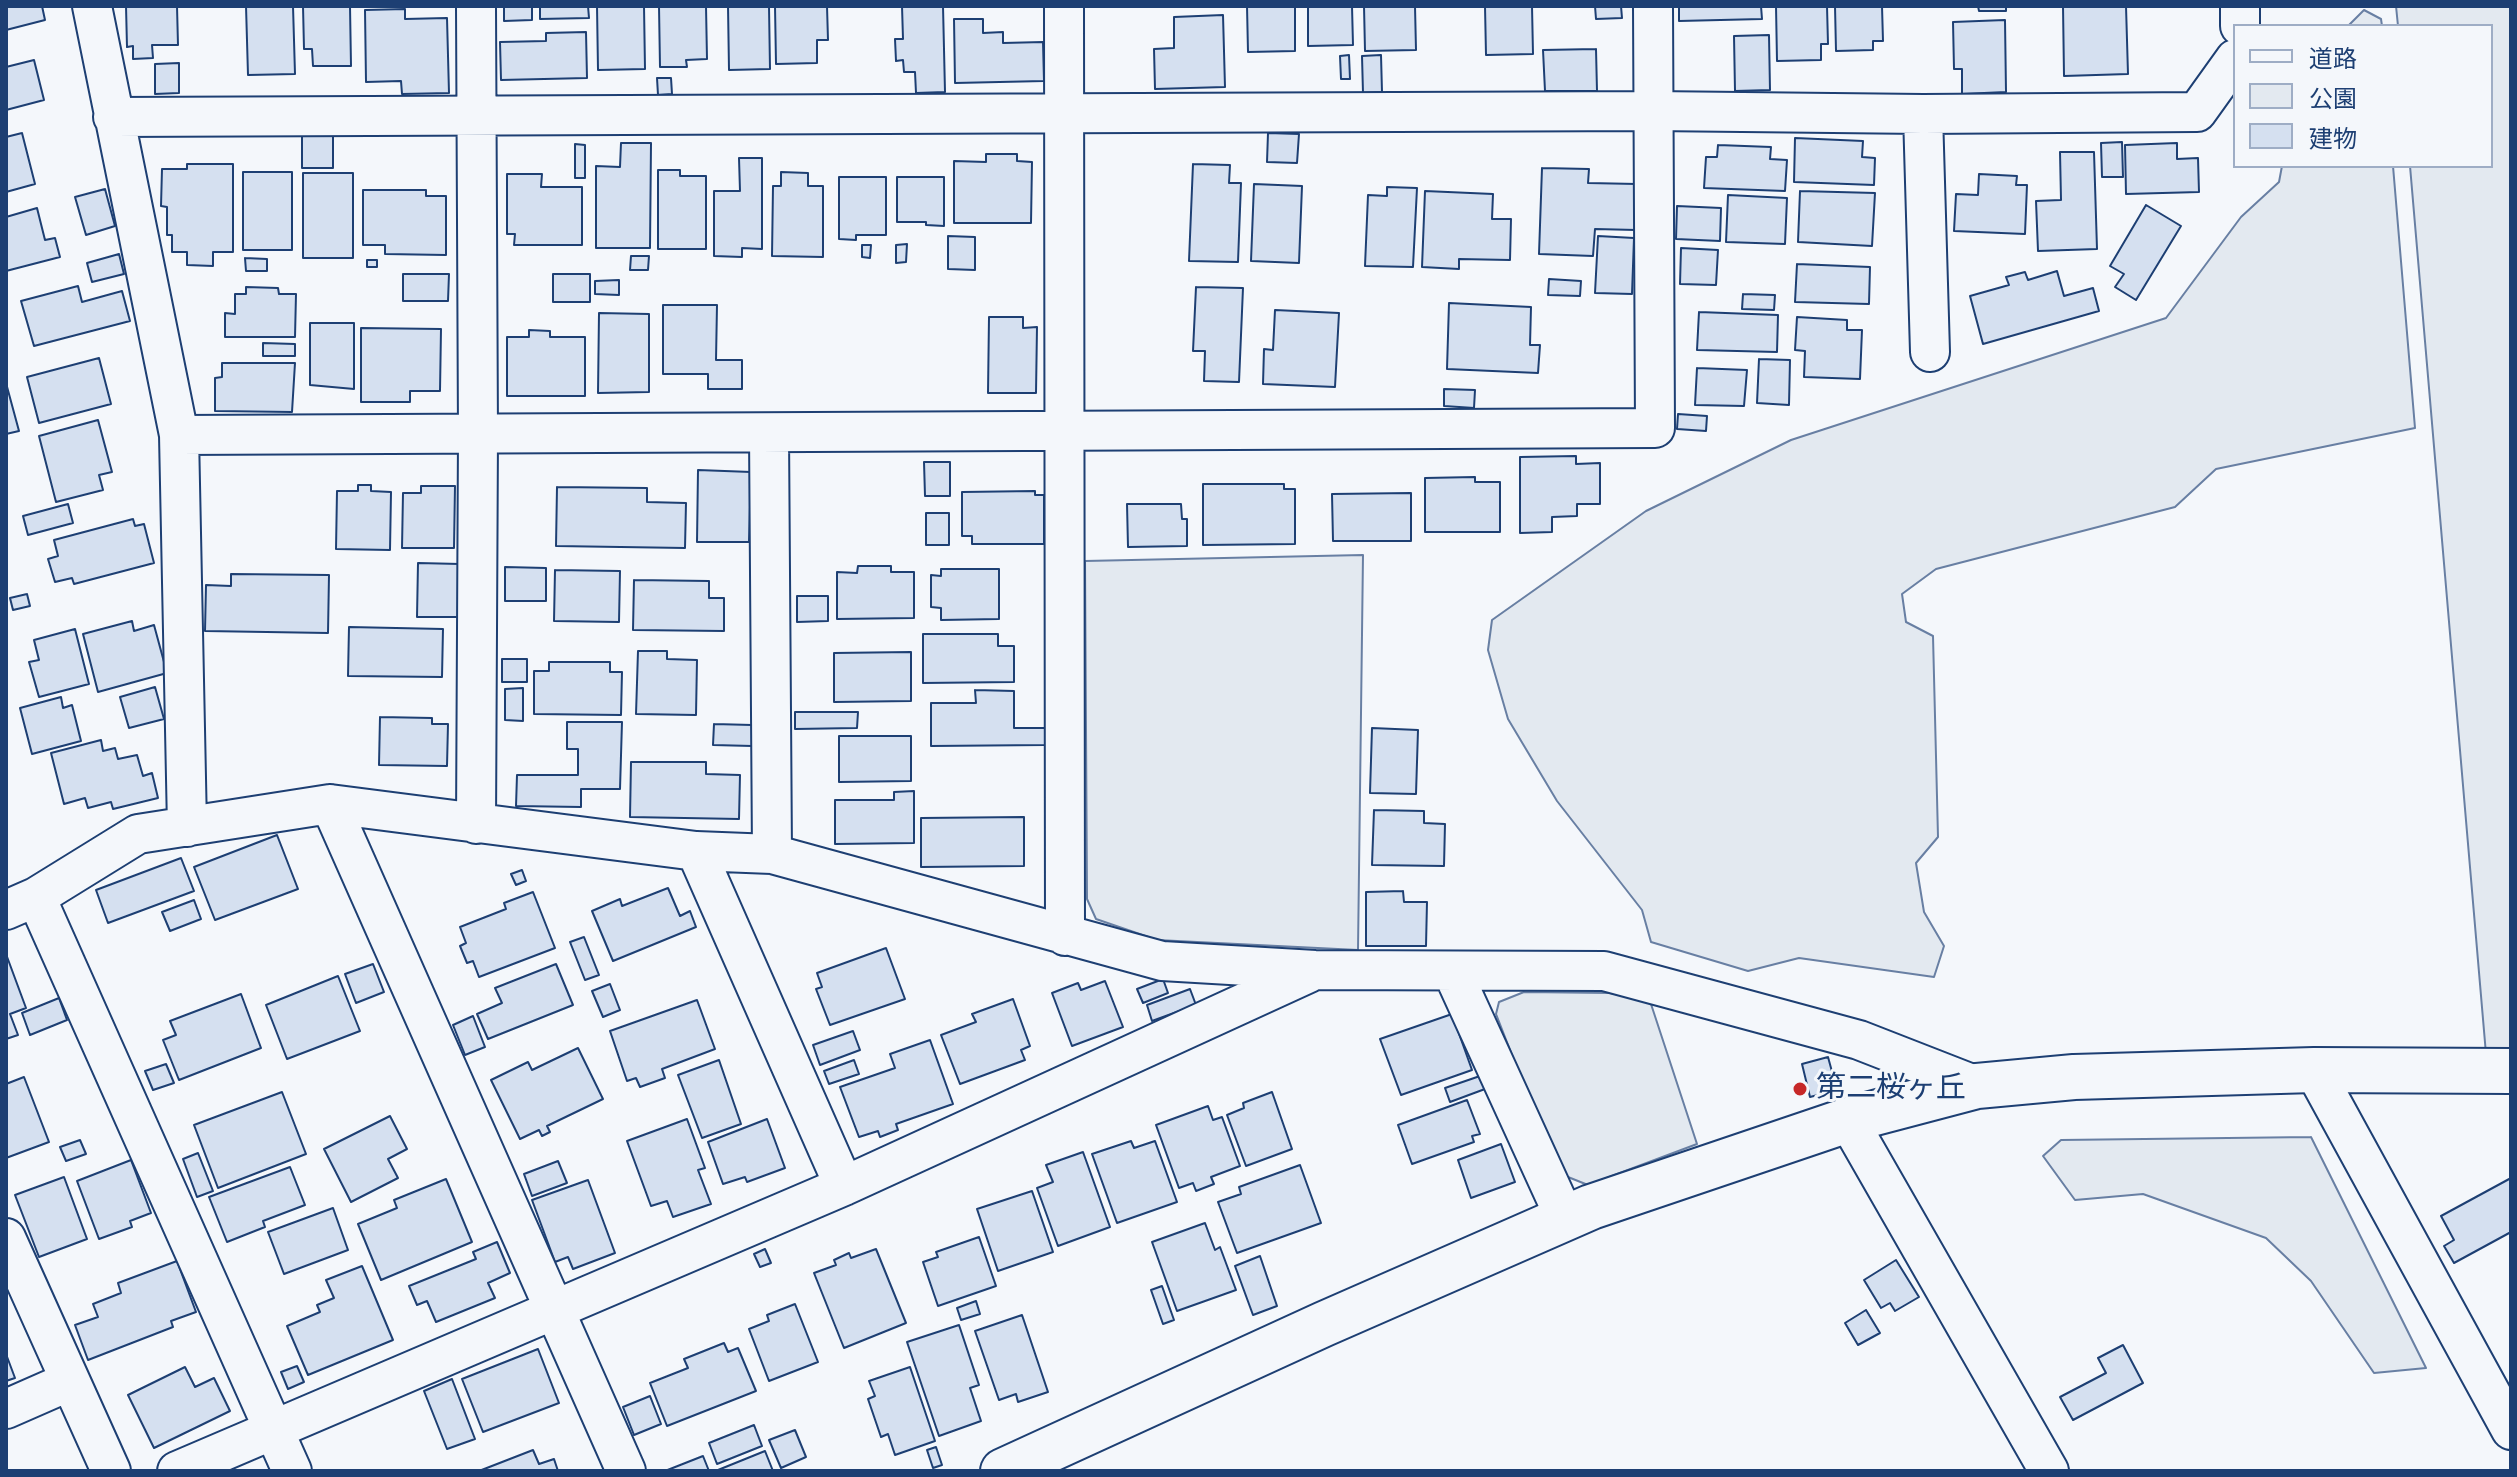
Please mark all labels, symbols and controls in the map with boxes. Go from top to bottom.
legend [2233,24,2493,168]
text: 道路 [2309,44,2357,74]
text: 公園 [2309,84,2357,114]
text: 建物 [2309,124,2357,154]
place label: 第二桜ヶ丘 [1816,1071,1966,1107]
marker: 第二桜ヶ丘 [1791,1080,1809,1098]

